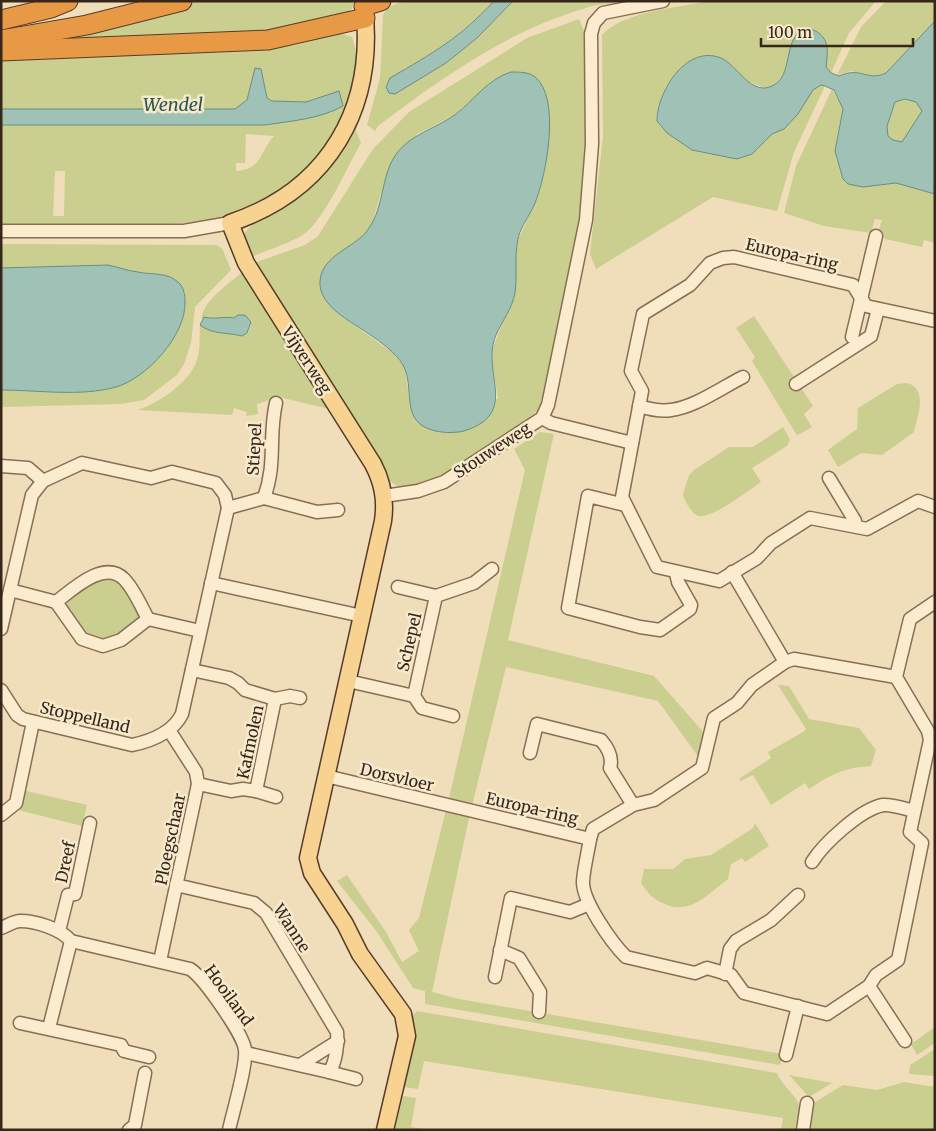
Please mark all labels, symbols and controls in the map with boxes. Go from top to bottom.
scale bar [761,15,914,47]
text: 100 m [768,23,812,42]
water label: Wendel [143,93,203,116]
street label: Europa-ring [744,234,840,274]
street label: Vijverweg [277,322,336,398]
street label: Stouweweg [450,417,535,482]
street label: Stiepel [243,422,265,476]
street label: Schepel [393,610,426,673]
street label: Stoppelland [38,697,132,737]
street label: Kafmolen [232,703,268,781]
street label: Dorsvloer [358,759,436,795]
street label: Europa-ring [484,788,580,828]
street label: Ploegschaar [150,791,190,887]
street label: Dreef [51,839,79,885]
street label: Wanne [269,899,315,956]
street label: Hooiland [200,961,258,1030]

